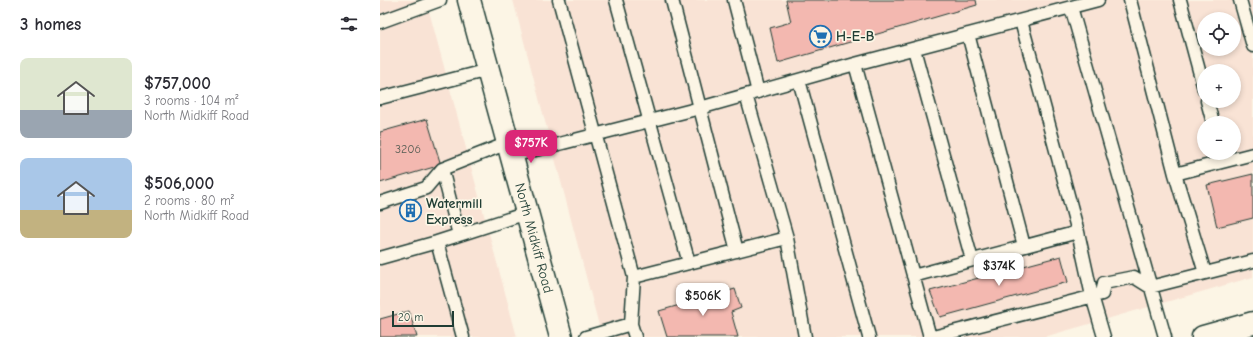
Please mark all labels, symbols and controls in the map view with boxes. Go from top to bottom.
map controls [1197,12,1241,160]
button: locate [1197,12,1241,56]
icon: filters [338,13,360,35]
text: 3 homes [20,15,81,34]
supermarket icon: H-E-B [808,23,834,49]
place label: H-E-B [836,28,875,45]
button: + [1197,64,1241,108]
icon: home [52,74,100,122]
text: $757,000 [144,74,211,93]
text: 3 rooms · 104 m² [144,93,238,108]
text: North Midkiff Road [144,108,249,123]
button: − [1197,116,1241,160]
pin: $757K [503,130,559,164]
text: $757K [514,135,548,150]
house number: 3206 [395,142,421,156]
icon: home [52,174,100,222]
text: $506,000 [144,174,214,193]
street label: North Midkiff Road [511,181,557,295]
text: 2 rooms · 80 m² [144,193,234,208]
place label: Watermill Express [426,195,482,228]
building icon: Watermill Express [398,198,424,224]
text: North Midkiff Road [144,208,249,223]
pin: $374K [971,253,1027,287]
text: $374K [983,258,1015,273]
pin: $506K [675,283,731,317]
text: $506K [685,288,721,303]
scale bar [392,309,454,328]
text: 20 m [398,311,423,324]

